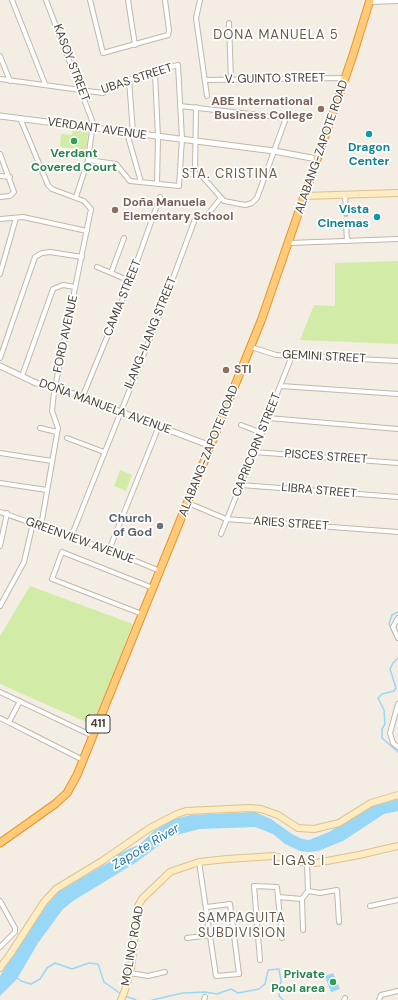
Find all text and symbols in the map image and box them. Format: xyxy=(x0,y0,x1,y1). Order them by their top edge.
street label: KASOY STREET xyxy=(50,22,92,104)
district label: DONA MANUELA 5 xyxy=(213,28,339,44)
street label: UBAS STREET xyxy=(100,61,174,97)
street label: V. GUINTO STREET xyxy=(225,71,325,87)
street label: ALABANG-ZAPOTE ROAD xyxy=(292,78,352,216)
place label: ABE International Business College xyxy=(211,95,313,123)
marker: ABE International Business College xyxy=(316,104,326,114)
street label: VERDANT AVENUE xyxy=(46,115,148,143)
marker: Dragon Center xyxy=(364,129,374,139)
marker: Verdant Covered Court xyxy=(69,136,79,146)
place label: Dragon Center xyxy=(348,141,390,169)
place label: Verdant Covered Court xyxy=(31,147,117,175)
district label: STA. CRISTINA xyxy=(182,167,278,183)
place label: Doña Manuela Elementary School xyxy=(123,196,233,224)
place label: Vista Cinemas xyxy=(318,203,369,231)
marker: Doña Manuela Elementary School xyxy=(110,205,120,215)
marker: Vista Cinemas xyxy=(372,212,382,222)
street label: CAMIA STREET xyxy=(101,258,145,338)
street label: ILANG-ILANG STREET xyxy=(122,275,180,391)
street label: FORD AVENUE xyxy=(51,294,81,374)
street label: GEMINI STREET xyxy=(282,348,366,366)
place label: STI xyxy=(234,363,252,377)
marker: STI xyxy=(221,365,231,375)
street label: DOÑA MANUELA AVENUE xyxy=(37,376,173,438)
street label: ALABANG-ZAPOTE ROAD xyxy=(176,383,242,519)
street label: CAPRICORN STREET xyxy=(230,391,284,499)
street label: PISCES STREET xyxy=(284,447,368,467)
street label: LIBRA STREET xyxy=(281,481,357,501)
place label: Church of God xyxy=(109,512,152,540)
street label: ARIES STREET xyxy=(253,514,329,534)
street label: GREENVIEW AVENUE xyxy=(23,515,137,567)
marker: Church of God xyxy=(155,521,165,531)
road number: 411 xyxy=(86,715,110,733)
water label: Zapote River xyxy=(110,821,182,873)
district label: LIGAS I xyxy=(273,853,325,869)
street label: MOLINO ROAD xyxy=(119,905,147,987)
district label: SAMPAGUITA SUBDIVISION xyxy=(198,911,286,942)
place label: Private Pool area xyxy=(271,968,325,996)
marker: Private Pool area xyxy=(328,977,338,987)

